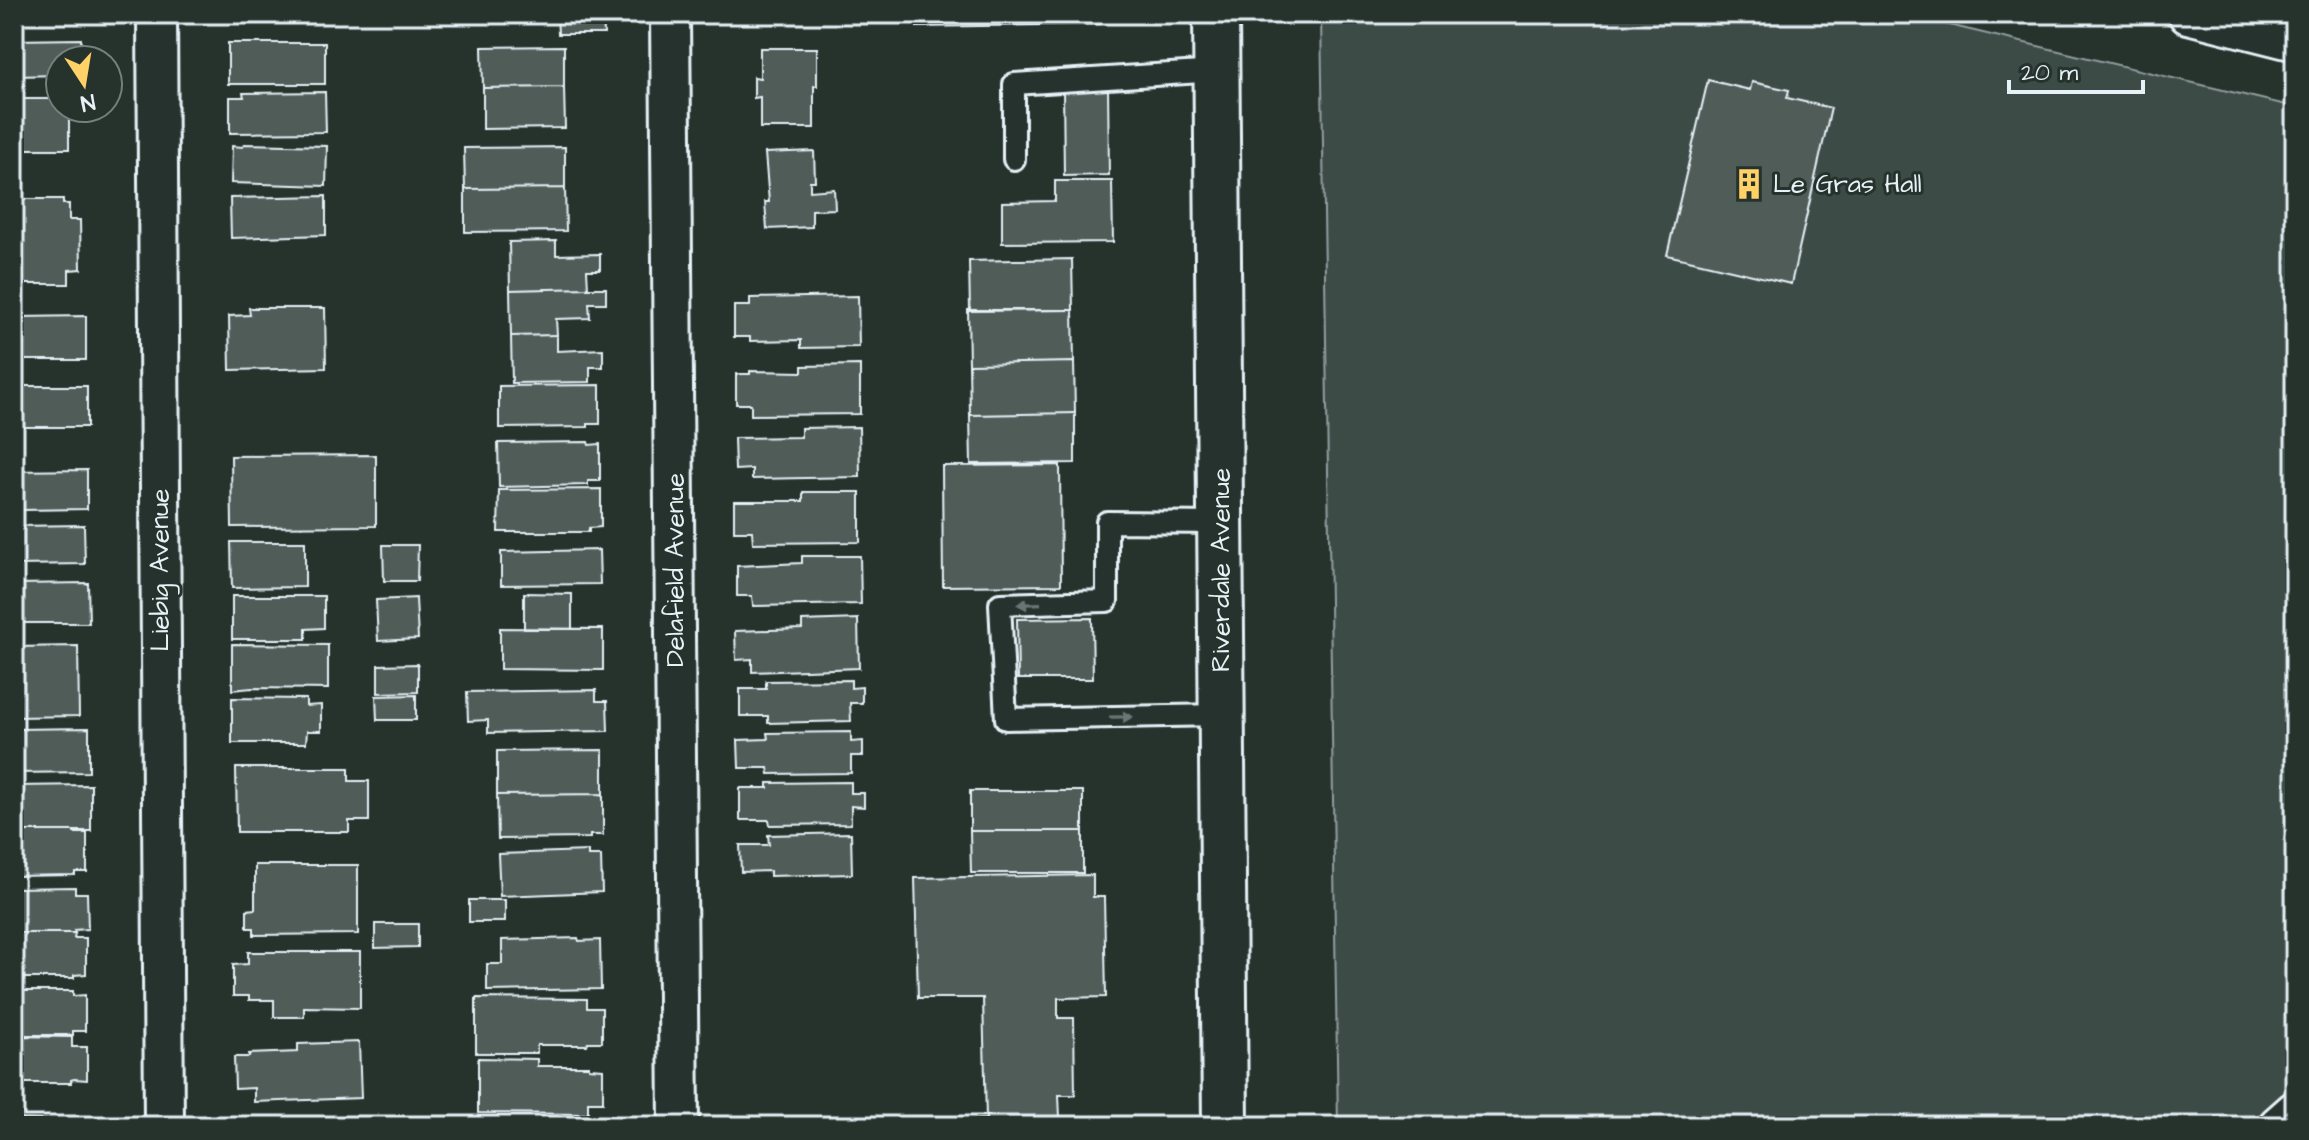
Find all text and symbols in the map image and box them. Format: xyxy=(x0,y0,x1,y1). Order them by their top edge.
north arrow xyxy=(44,44,124,124)
scale bar xyxy=(2009,44,2143,94)
text: 20 m xyxy=(2021,56,2078,90)
text: N xyxy=(78,86,98,119)
place label: Le Gras Hall xyxy=(1773,166,1922,202)
building icon: Le Gras Hall xyxy=(1732,167,1766,201)
street label: Riverdale Avenue xyxy=(1203,468,1239,672)
street label: Delafield Avenue xyxy=(657,473,693,667)
street label: Liebig Avenue xyxy=(142,489,180,651)
one-way arrow xyxy=(1016,597,1041,610)
one-way arrow xyxy=(1109,711,1134,724)

